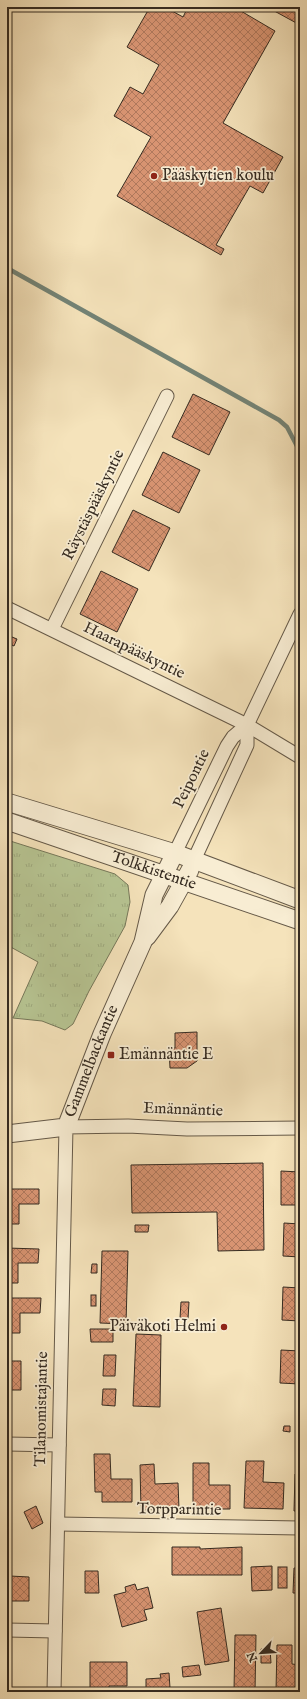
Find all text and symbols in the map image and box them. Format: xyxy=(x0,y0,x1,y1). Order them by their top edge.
place label: Pääskytien koulu xyxy=(162,166,274,186)
marker: Pääskytien koulu xyxy=(149,171,159,181)
street label: Räystäspääskyntie xyxy=(59,446,129,564)
street label: Haarapääskyntie xyxy=(80,618,188,684)
street label: Peipontie xyxy=(169,746,215,812)
street label: Tolkkistentie xyxy=(109,847,199,895)
street label: Gammelbackantie xyxy=(61,1002,124,1120)
place label: Emännäntie E xyxy=(119,1045,213,1065)
marker: Emännäntie E xyxy=(106,1050,116,1060)
street label: Emännäntie xyxy=(143,1099,223,1121)
place label: Päiväkoti Helmi xyxy=(109,1317,216,1337)
marker: Päiväkoti Helmi xyxy=(219,1322,229,1332)
street label: Tilanomistajantie xyxy=(31,1351,53,1467)
street label: Torpparintie xyxy=(137,1499,221,1521)
north arrow xyxy=(241,1633,281,1673)
text: N xyxy=(244,1649,262,1665)

